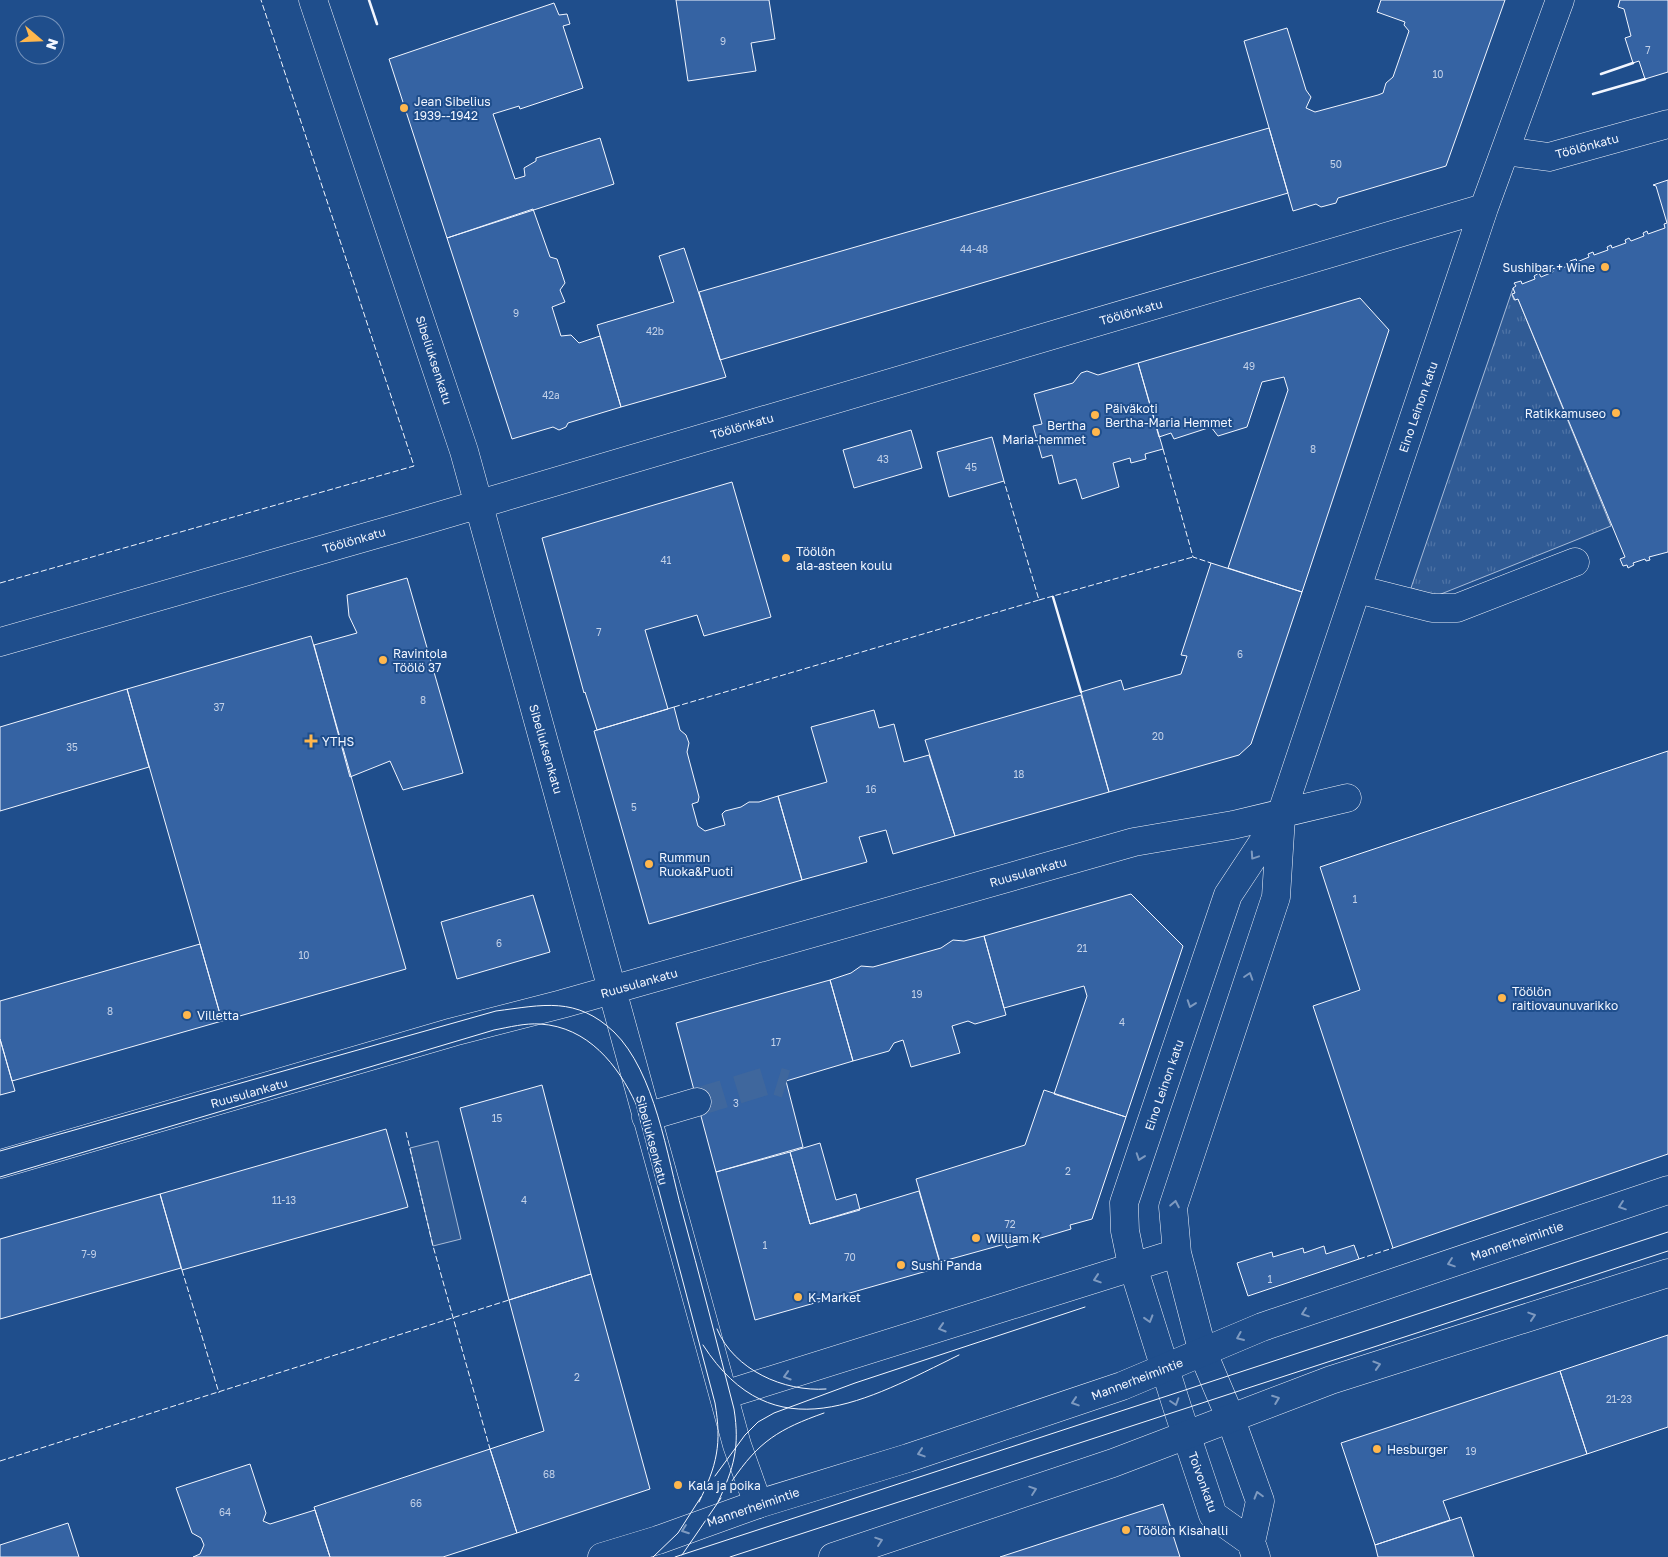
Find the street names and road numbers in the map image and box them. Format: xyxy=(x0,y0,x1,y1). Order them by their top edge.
street label: Töölönkatu xyxy=(1554,130,1620,162)
street label: Töölönkatu xyxy=(1098,296,1164,328)
street label: Sibeliuksenkatu xyxy=(413,314,455,406)
street label: Eino Leinon katu xyxy=(1395,359,1441,455)
street label: Töölönkatu xyxy=(709,410,775,442)
street label: Töölönkatu xyxy=(321,524,387,556)
street label: Sibeliuksenkatu xyxy=(526,703,566,795)
street label: Ruusulankatu xyxy=(988,854,1068,890)
street label: Ruusulankatu xyxy=(599,965,679,1001)
street label: Eino Leinon katu xyxy=(1141,1037,1187,1133)
street label: Ruusulankatu xyxy=(209,1075,289,1111)
street label: Sibeliuksenkatu xyxy=(633,1093,671,1187)
street label: Mannerheimintie xyxy=(1469,1218,1565,1264)
street label: Mannerheimintie xyxy=(1089,1355,1185,1403)
street label: Toivonkatu xyxy=(1185,1450,1221,1514)
street label: Mannerheimintie xyxy=(705,1484,801,1530)

